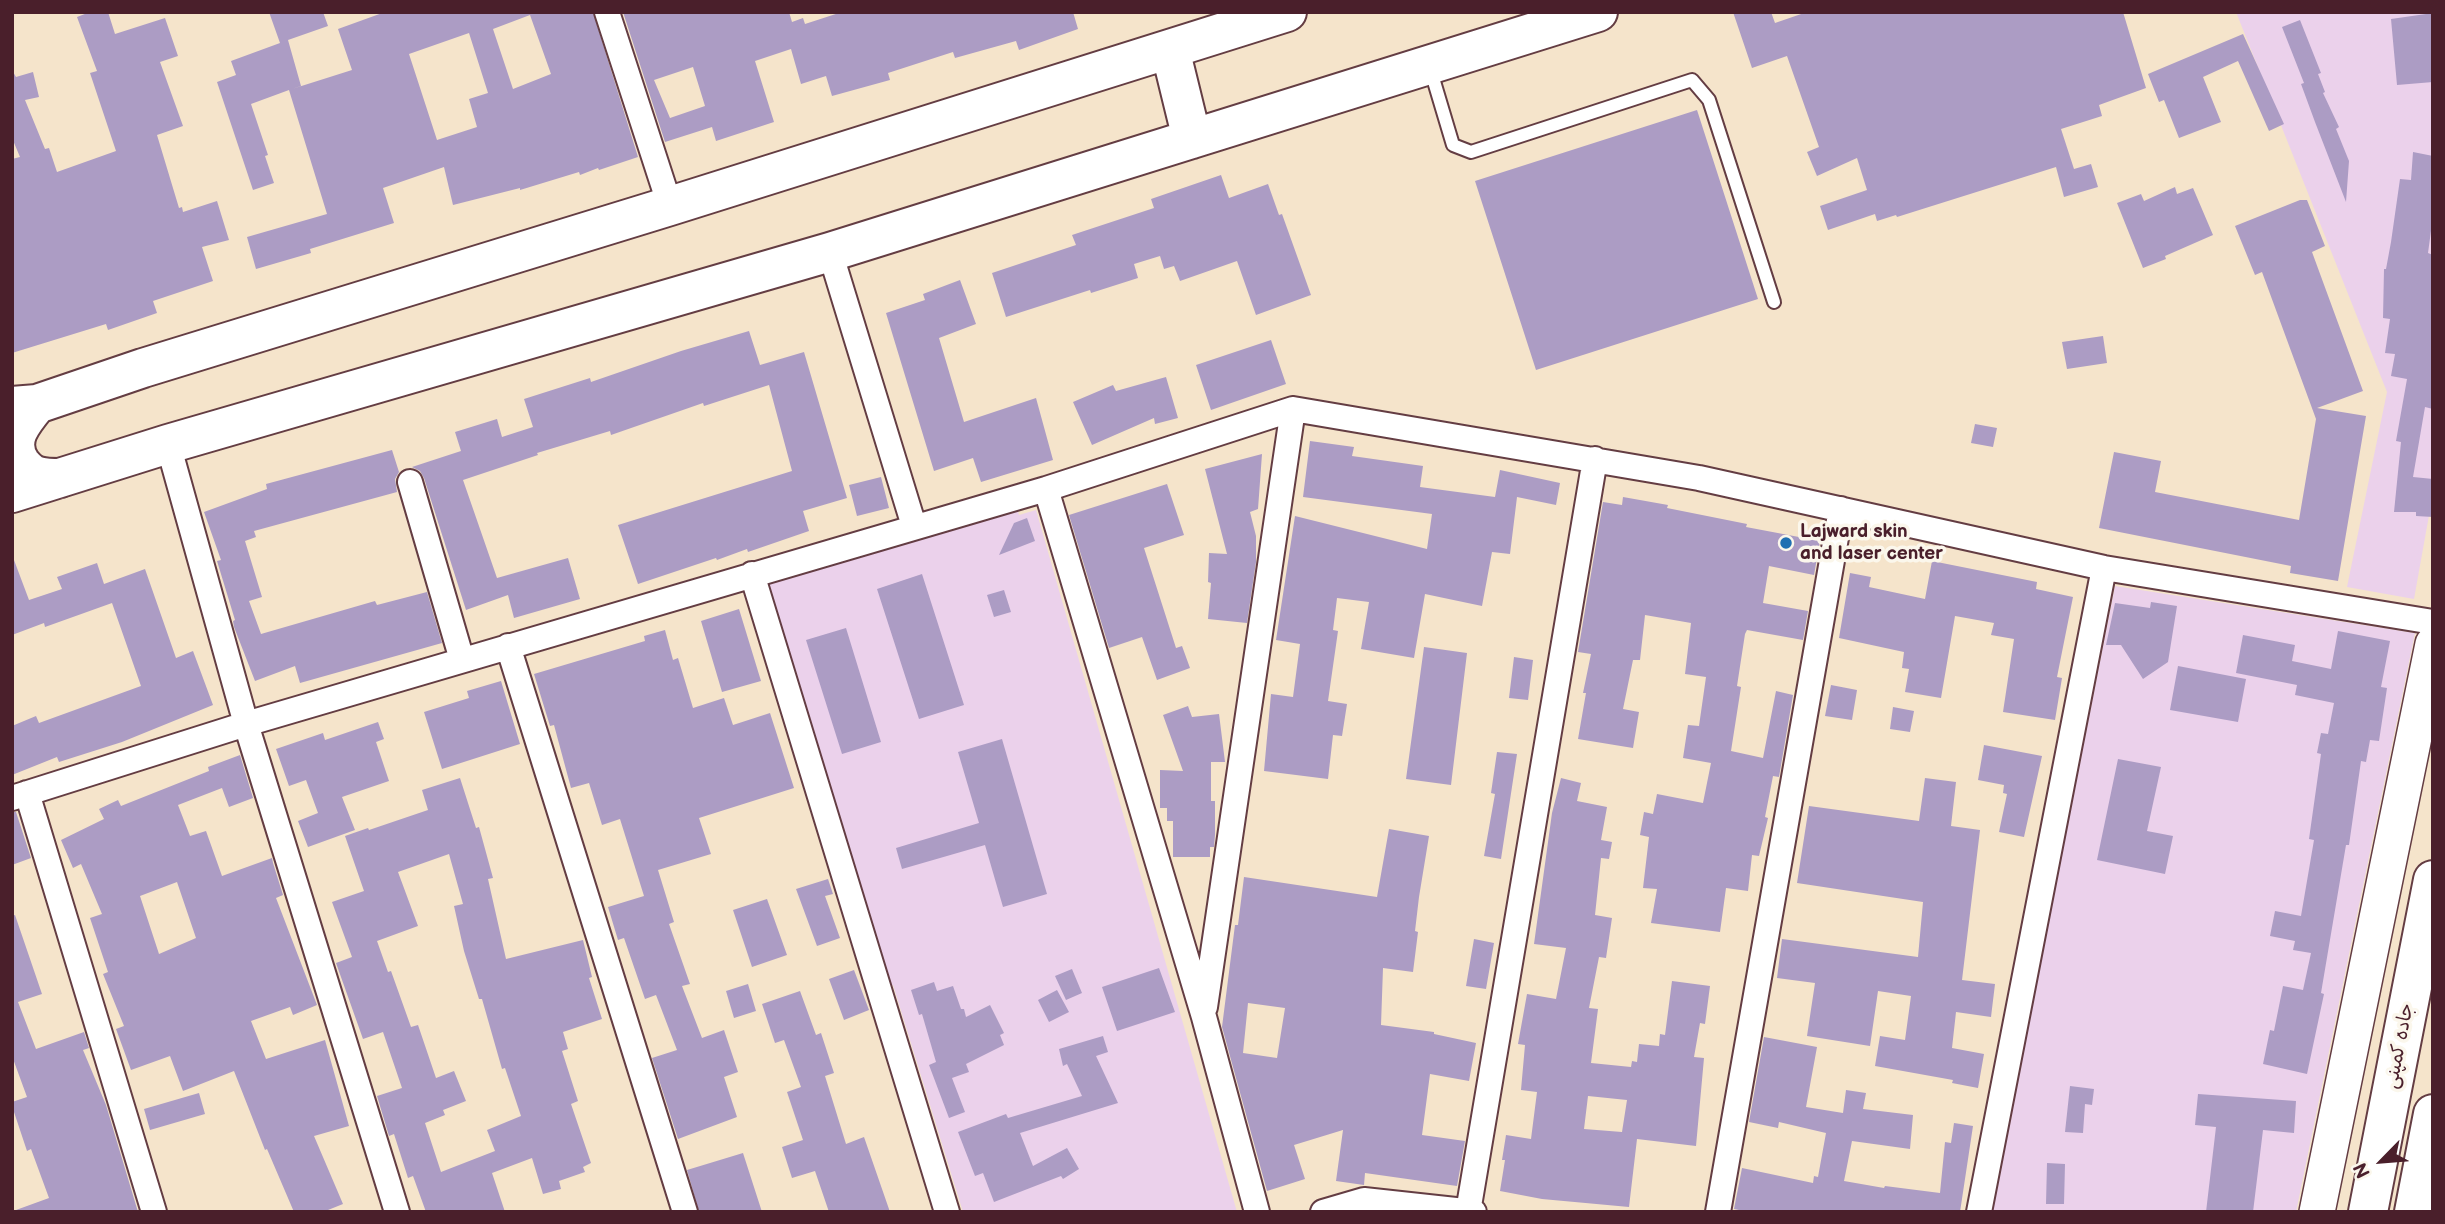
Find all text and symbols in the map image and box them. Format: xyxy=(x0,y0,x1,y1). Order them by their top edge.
place label: Lajward skin and laser center xyxy=(1800,521,1943,565)
marker: Lajward skin and laser center xyxy=(1778,535,1794,551)
street label: جاده کمپنی xyxy=(2381,1001,2419,1091)
north arrow xyxy=(2347,1126,2417,1196)
text: N xyxy=(2349,1159,2376,1181)

